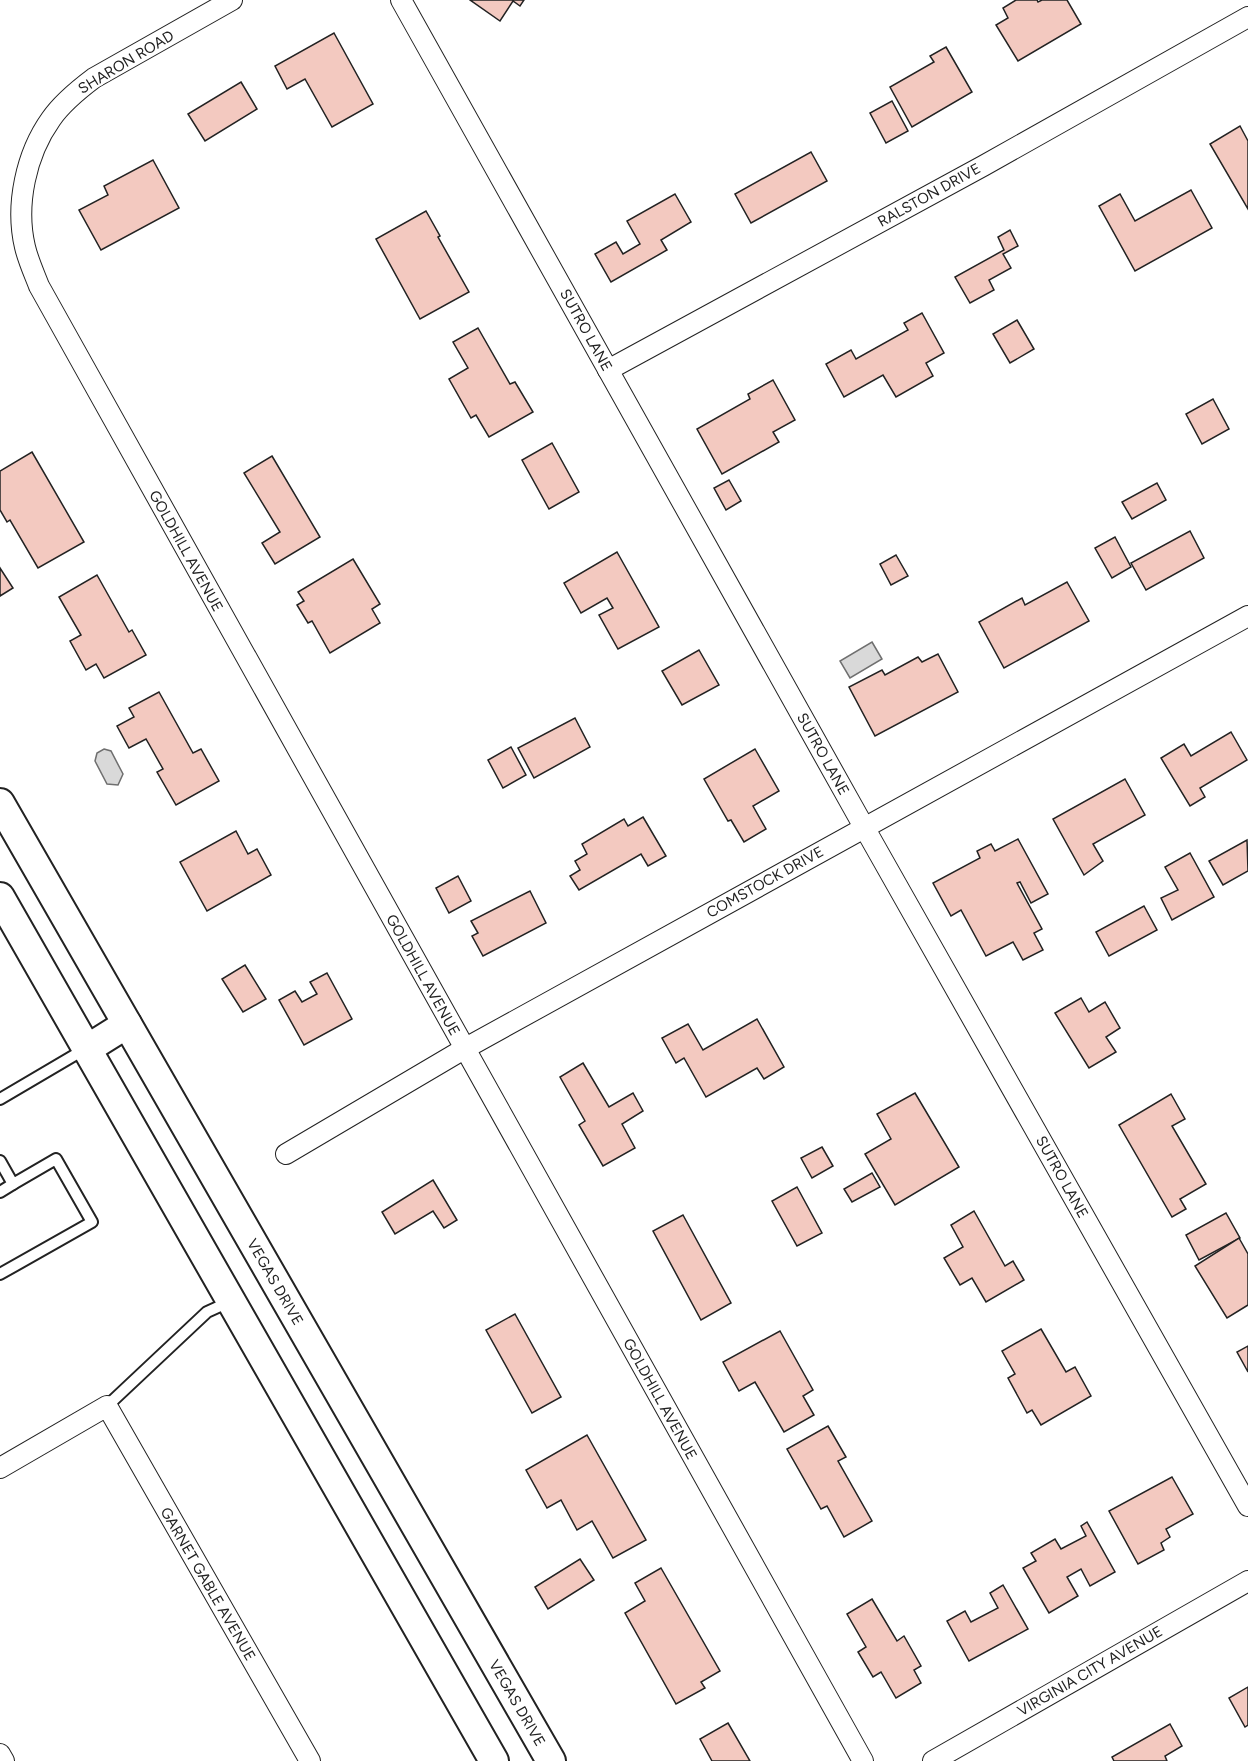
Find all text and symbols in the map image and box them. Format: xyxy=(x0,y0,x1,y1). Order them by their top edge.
street label: SHARON ROAD xyxy=(75,26,177,98)
street label: RALSTON DRIVE xyxy=(874,159,984,231)
street label: SUTRO LANE xyxy=(556,286,616,374)
street label: GOLDHILL AVENUE xyxy=(145,487,227,615)
street label: SUTRO LANE xyxy=(793,710,853,798)
street label: COMSTOCK DRIVE xyxy=(703,842,827,922)
street label: GOLDHILL AVENUE xyxy=(382,911,464,1039)
street label: SUTRO LANE xyxy=(1032,1133,1092,1221)
street label: VEGAS DRIVE xyxy=(243,1236,307,1328)
street label: GOLDHILL AVENUE xyxy=(619,1335,701,1463)
street label: GARNET GABLE AVENUE xyxy=(157,1504,259,1664)
street label: VIRGINIA CITY AVENUE xyxy=(1014,1622,1166,1720)
street label: VEGAS DRIVE xyxy=(485,1657,549,1749)

